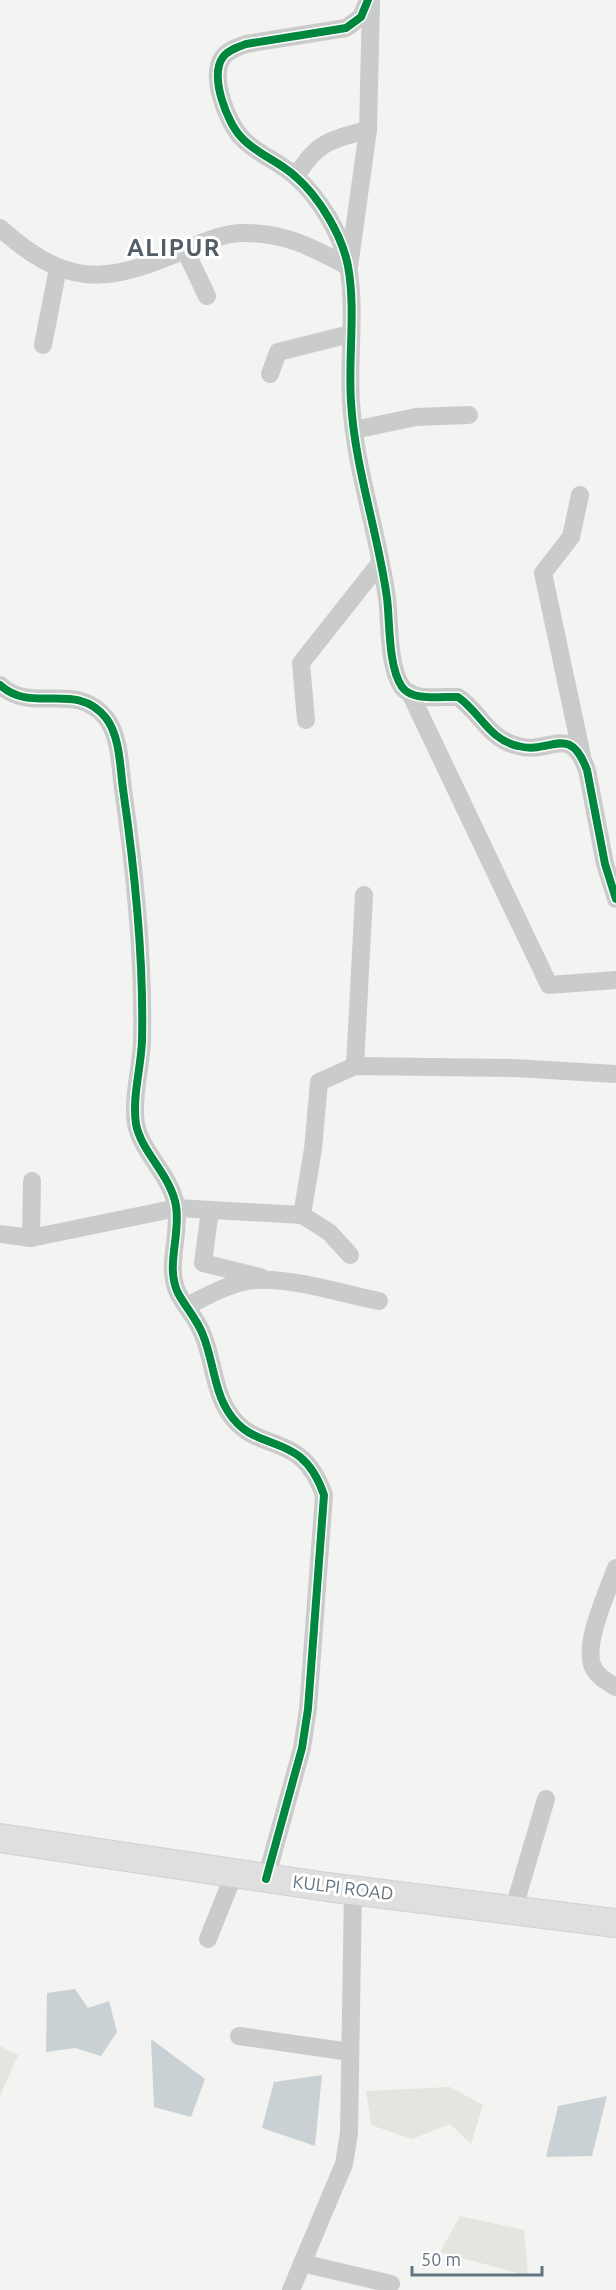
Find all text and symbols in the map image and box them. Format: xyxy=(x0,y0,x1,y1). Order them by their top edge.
district label: ALIPUR xyxy=(127,234,221,261)
street label: KULPI ROAD xyxy=(292,1871,395,1903)
scale bar xyxy=(412,2239,542,2277)
text: 50 m xyxy=(421,2249,461,2269)

